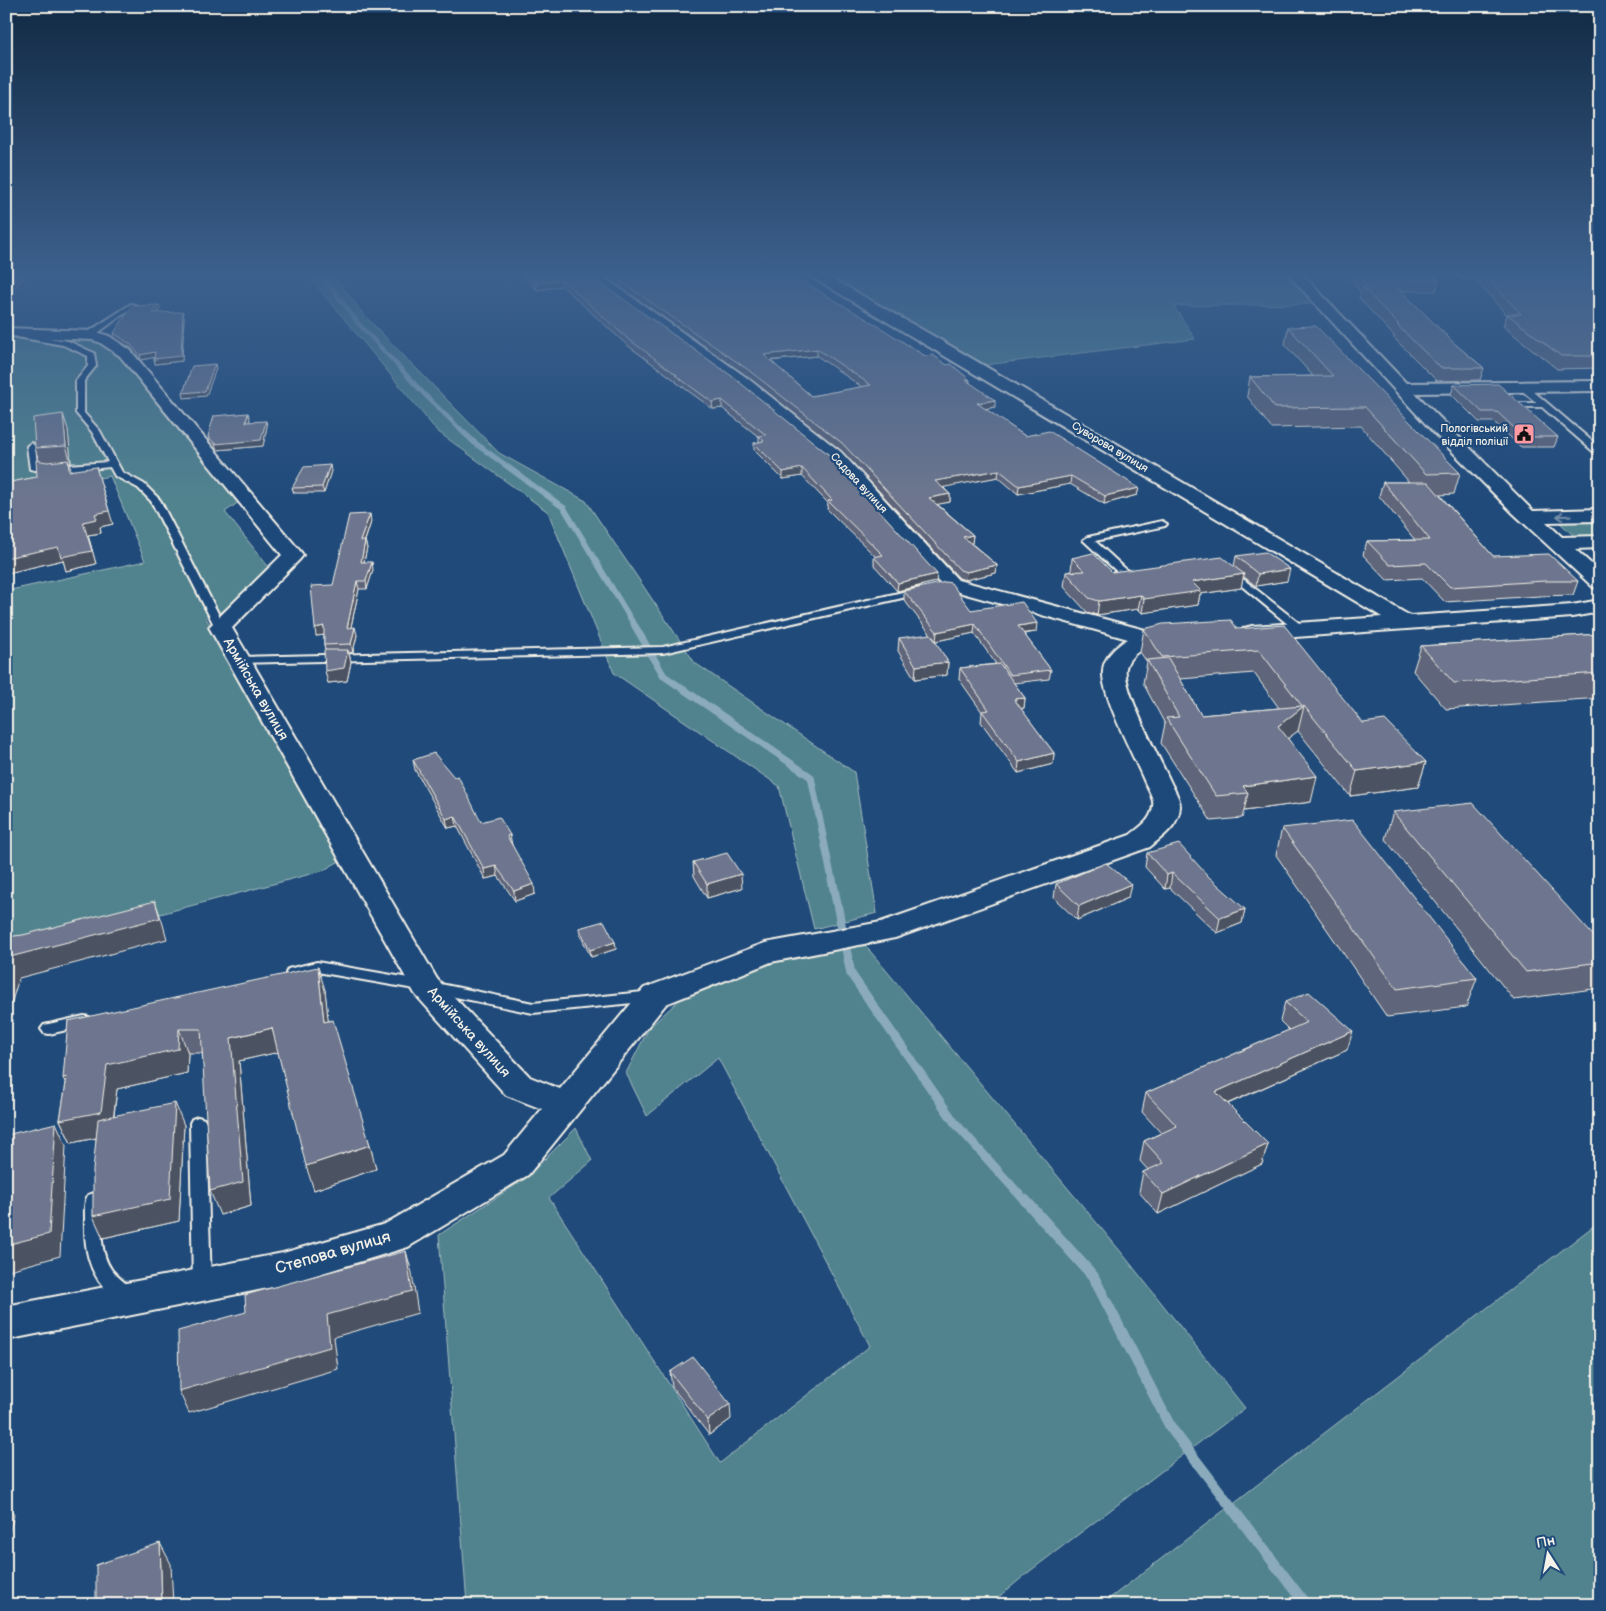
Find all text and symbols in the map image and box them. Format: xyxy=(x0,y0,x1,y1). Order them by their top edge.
street label: Суворова вулиця xyxy=(1069,419,1151,475)
place label: Пологівський відділ поліції xyxy=(1440,422,1508,448)
public building icon: Пологівський відділ поліції xyxy=(1512,422,1536,446)
street label: Садова вулиця xyxy=(828,450,890,516)
one-way arrow xyxy=(1556,512,1572,521)
street label: Армійська вулиця xyxy=(219,634,292,744)
street label: Армійська вулиця xyxy=(423,983,514,1081)
street label: Степова вулиця xyxy=(273,1227,393,1279)
north arrow xyxy=(1524,1528,1574,1578)
text: Пн xyxy=(1535,1532,1556,1552)

